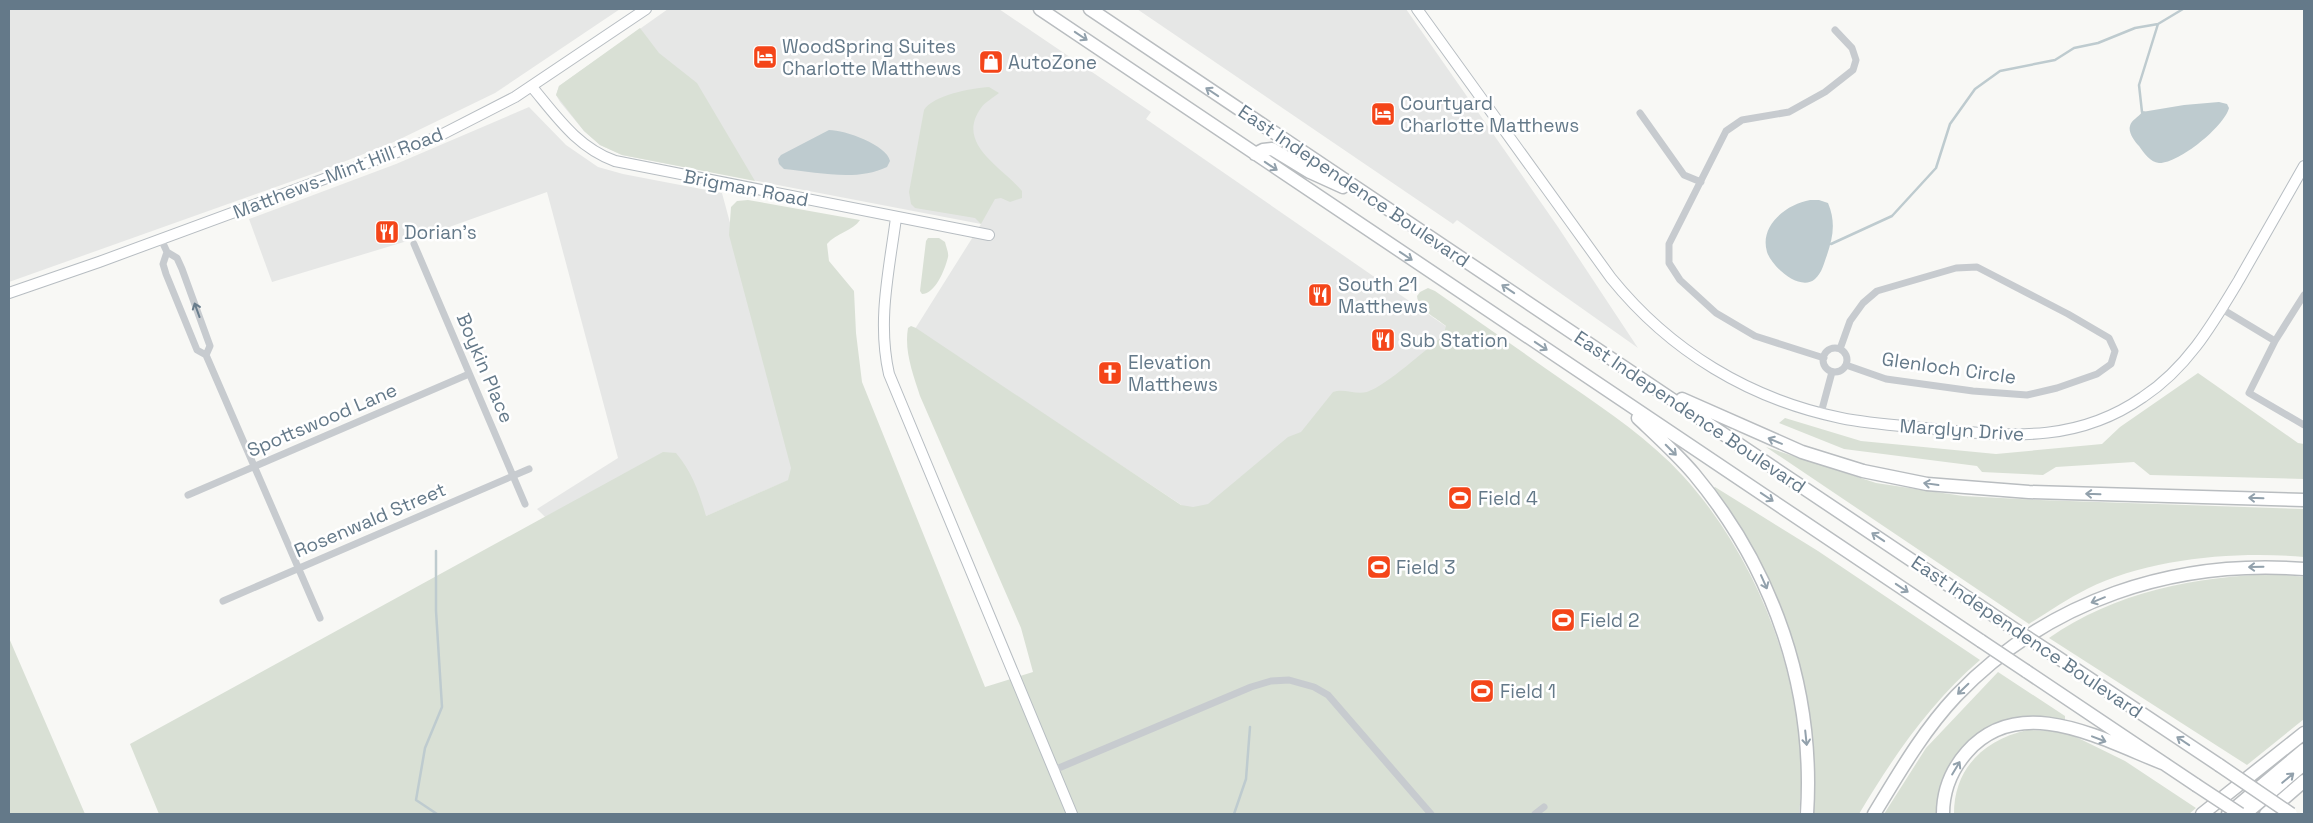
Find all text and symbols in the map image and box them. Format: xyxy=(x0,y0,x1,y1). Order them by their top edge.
one-way arrow xyxy=(1074,31,1088,41)
place label: WoodSpring Suites Charlotte Matthews xyxy=(782,34,961,81)
hotel icon: WoodSpring Suites Charlotte Matthews xyxy=(752,44,778,70)
shop icon: AutoZone xyxy=(978,49,1004,75)
place label: AutoZone xyxy=(1008,50,1097,75)
one-way arrow xyxy=(1206,86,1220,96)
place label: Courtyard Charlotte Matthews xyxy=(1400,91,1579,138)
street label: East Independence Boulevard xyxy=(1233,99,1475,273)
hotel icon: Courtyard Charlotte Matthews xyxy=(1370,101,1396,127)
street label: Matthews-Mint Hill Road xyxy=(230,121,446,225)
one-way arrow xyxy=(1264,161,1278,171)
street label: Brigman Road xyxy=(681,164,811,212)
restaurant icon: Dorian's xyxy=(374,219,400,245)
place label: Dorian's xyxy=(404,220,477,245)
one-way arrow xyxy=(1399,251,1413,261)
place label: South 21 Matthews xyxy=(1338,272,1428,319)
restaurant icon: South 21 Matthews xyxy=(1307,282,1333,308)
one-way arrow xyxy=(1501,284,1515,294)
one-way arrow xyxy=(192,302,201,318)
street label: Boykin Place xyxy=(451,309,519,427)
street label: East Independence Boulevard xyxy=(1569,325,1811,499)
restaurant icon: Sub Station xyxy=(1370,327,1396,353)
place label: Sub Station xyxy=(1400,328,1508,353)
one-way arrow xyxy=(1534,342,1548,352)
street label: Glenloch Circle xyxy=(1880,346,2018,390)
place label: Elevation Matthews xyxy=(1128,350,1218,397)
church icon: Elevation Matthews xyxy=(1097,360,1123,386)
street label: Spottswood Lane xyxy=(243,377,401,463)
street label: Marglyn Drive xyxy=(1899,413,2025,447)
one-way arrow xyxy=(1768,436,1783,445)
one-way arrow xyxy=(1665,444,1677,456)
street label: Rosenwald Street xyxy=(290,477,450,563)
one-way arrow xyxy=(1923,479,1939,489)
sports icon: Field 4 xyxy=(1447,485,1473,511)
place label: Field 4 xyxy=(1478,486,1538,511)
one-way arrow xyxy=(2085,489,2102,499)
one-way arrow xyxy=(1760,492,1774,503)
one-way arrow xyxy=(2248,494,2264,503)
one-way arrow xyxy=(1871,532,1885,542)
street label: East Independence Boulevard xyxy=(1906,550,2148,724)
sports icon: Field 3 xyxy=(1366,554,1392,580)
place label: Field 3 xyxy=(1396,555,1455,580)
one-way arrow xyxy=(2248,562,2264,572)
one-way arrow xyxy=(1759,574,1769,589)
one-way arrow xyxy=(1895,583,1909,593)
one-way arrow xyxy=(2090,596,2105,605)
sports icon: Field 2 xyxy=(1550,607,1576,633)
place label: Field 2 xyxy=(1580,608,1639,633)
sports icon: Field 1 xyxy=(1469,678,1495,704)
place label: Field 1 xyxy=(1500,679,1556,704)
one-way arrow xyxy=(1957,683,1970,695)
one-way arrow xyxy=(1802,730,1811,746)
one-way arrow xyxy=(2091,734,2106,744)
one-way arrow xyxy=(2176,736,2190,746)
one-way arrow xyxy=(1951,761,1961,776)
one-way arrow xyxy=(2281,772,2294,783)

